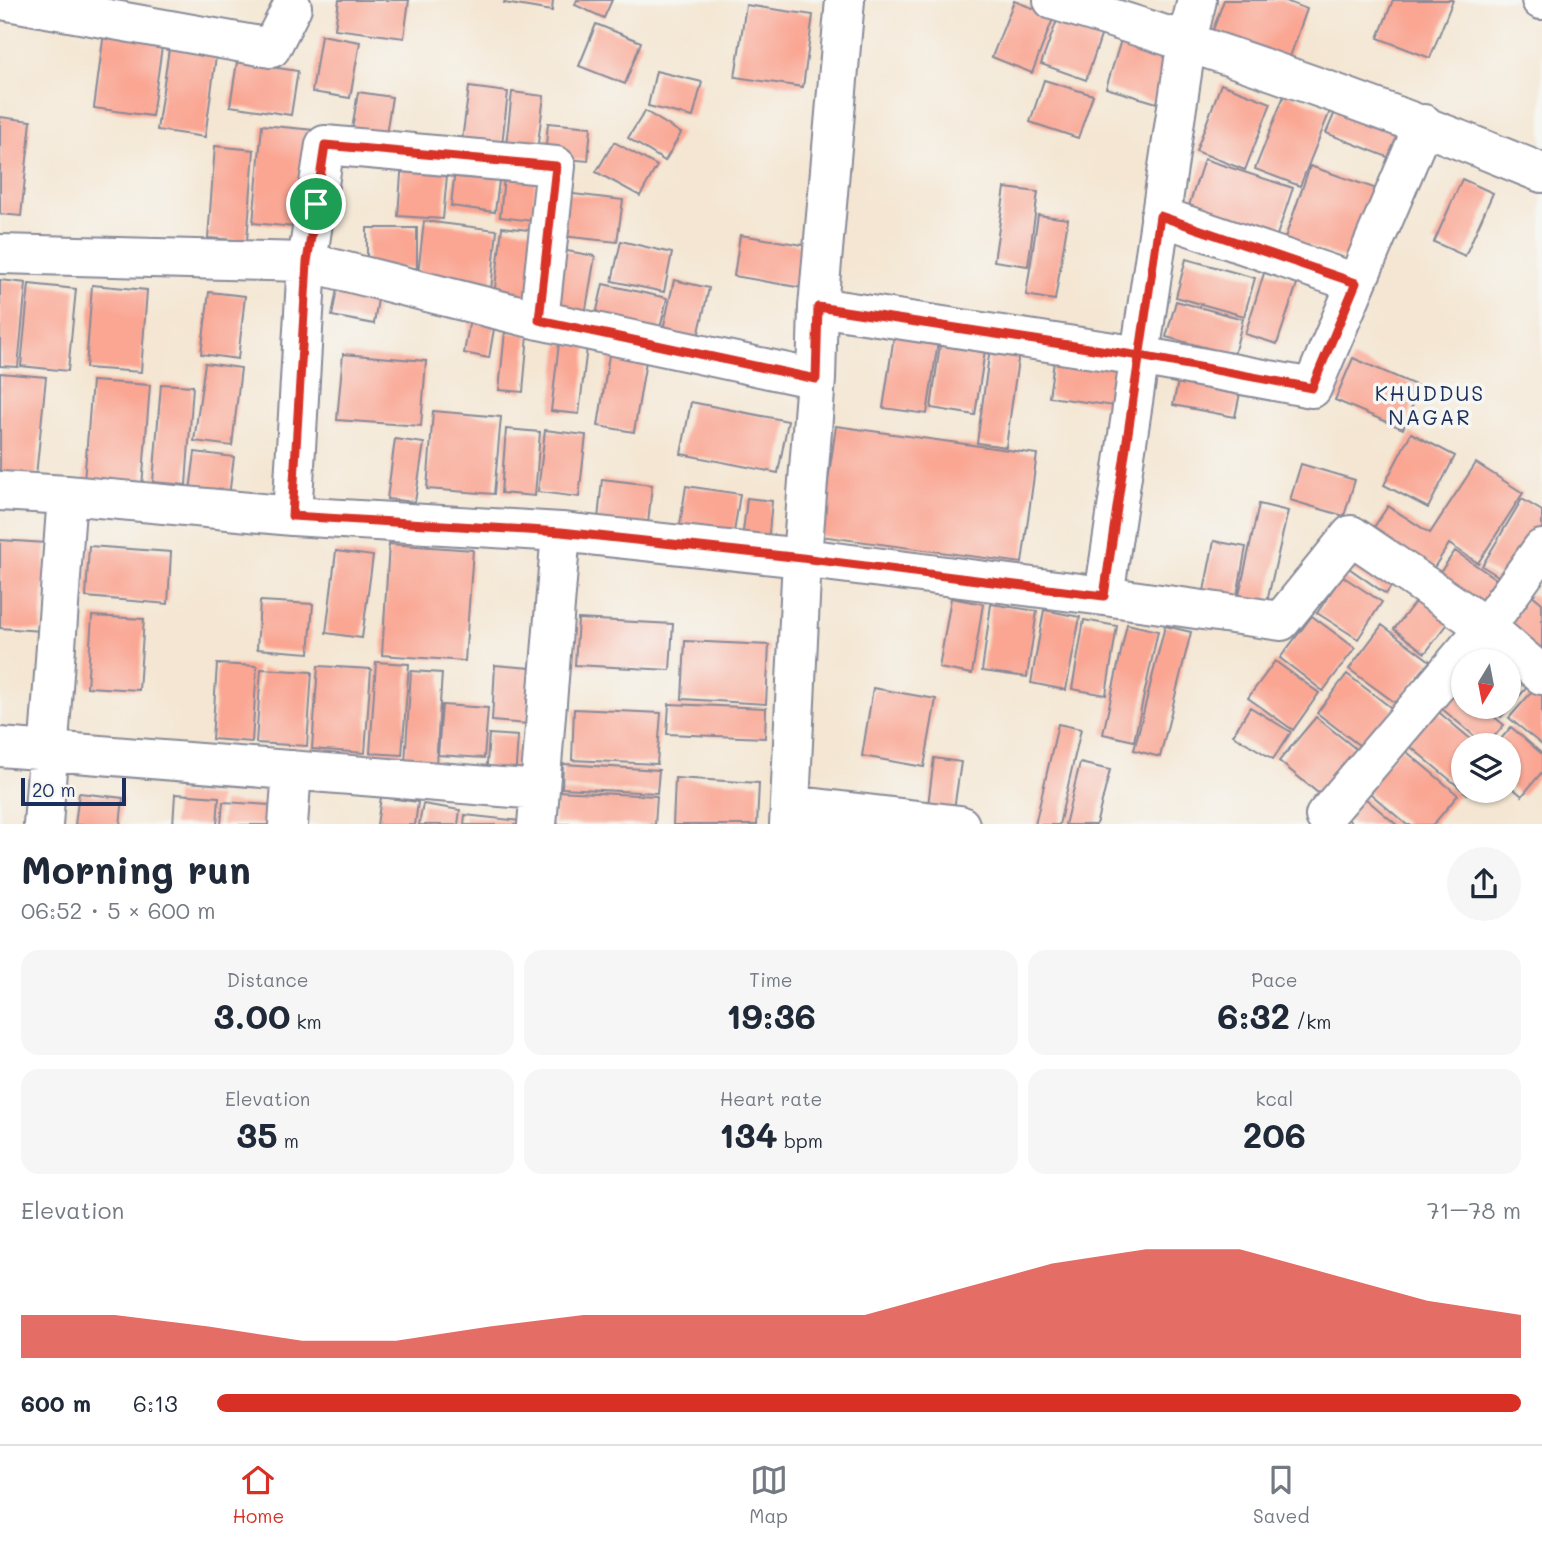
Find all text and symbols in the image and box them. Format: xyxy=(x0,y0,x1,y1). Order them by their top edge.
pin xyxy=(286,174,346,234)
icon: arrive xyxy=(297,185,335,223)
district label: KHUDDUS NAGAR xyxy=(1375,379,1485,430)
north arrow xyxy=(1451,649,1521,719)
map controls xyxy=(1451,649,1521,803)
button: layers xyxy=(1451,733,1521,803)
scale bar xyxy=(21,776,126,807)
text: 20 m xyxy=(32,777,76,802)
text: Morning run xyxy=(21,844,251,894)
button: share xyxy=(1447,847,1521,921)
text: 06:52 · 5 × 600 m xyxy=(21,895,216,925)
text: Distance xyxy=(227,967,309,992)
text: Time xyxy=(749,967,793,992)
text: Pace xyxy=(1251,967,1298,992)
text: 3.00 xyxy=(214,992,290,1038)
text: 19:36 xyxy=(726,992,816,1038)
text: 6:32 xyxy=(1217,992,1290,1038)
text: km xyxy=(290,1009,322,1034)
text: /km xyxy=(1290,1009,1331,1034)
text: Elevation xyxy=(225,1086,310,1111)
text: Heart rate xyxy=(720,1086,822,1111)
text: kcal xyxy=(1255,1086,1293,1111)
text: 35 xyxy=(236,1111,278,1157)
text: 134 xyxy=(719,1111,778,1157)
text: 206 xyxy=(1243,1111,1306,1157)
text: m xyxy=(278,1128,299,1153)
text: bpm xyxy=(778,1128,823,1153)
text: Elevation xyxy=(21,1195,124,1225)
text: 71–78 m xyxy=(1427,1195,1521,1225)
text: 600 m xyxy=(21,1388,91,1418)
text: 6:13 xyxy=(133,1388,178,1418)
tab: Home xyxy=(233,1461,284,1528)
tab: Map xyxy=(749,1461,788,1528)
tab: Saved xyxy=(1253,1461,1309,1528)

